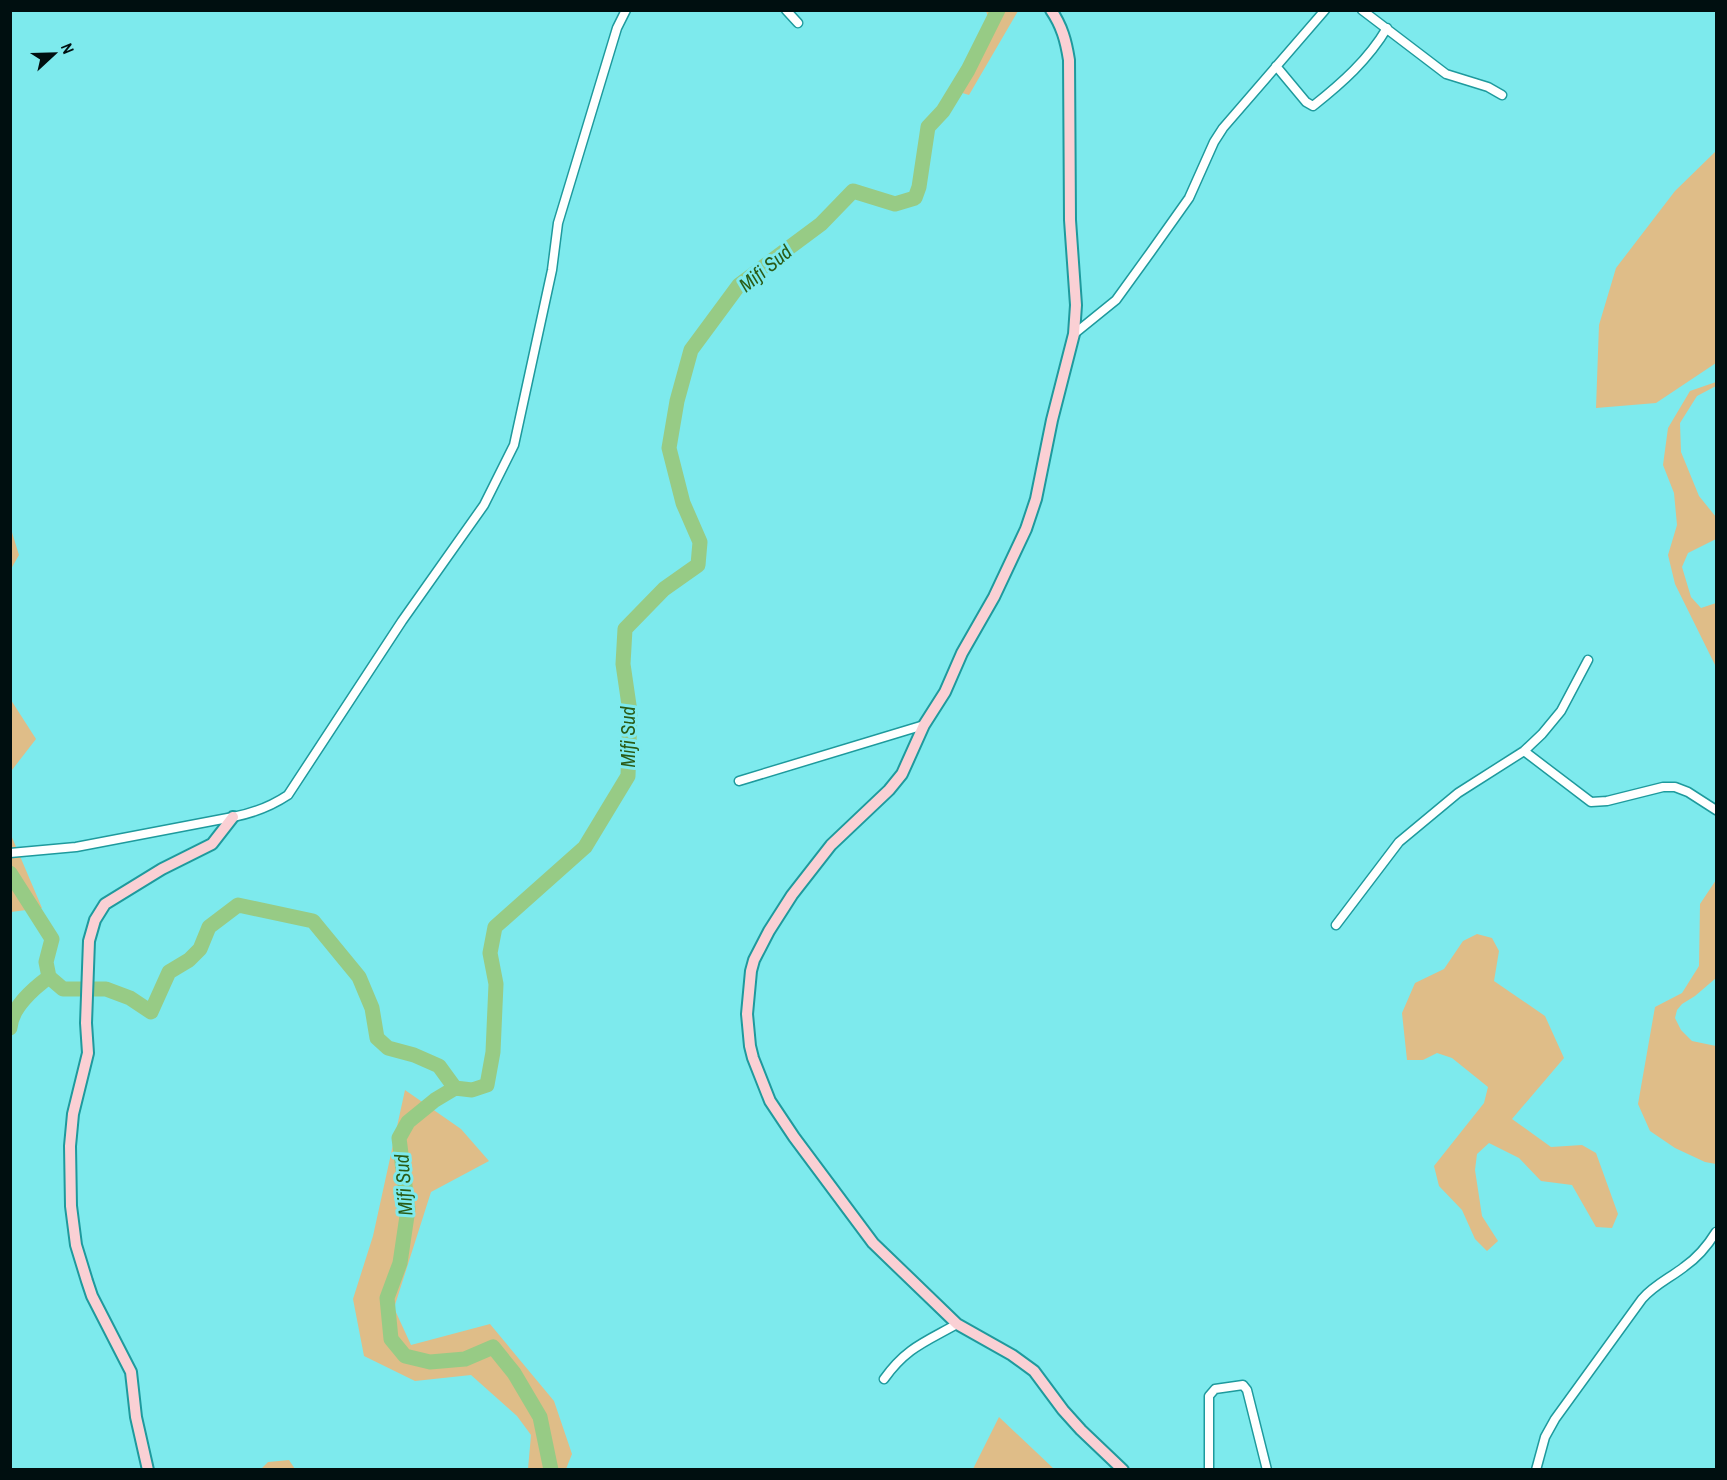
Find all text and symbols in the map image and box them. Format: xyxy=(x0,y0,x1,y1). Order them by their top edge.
north arrow xyxy=(24,24,84,84)
text: N xyxy=(56,40,80,57)
water label: Mifi Sud xyxy=(733,238,798,298)
water label: Mifi Sud xyxy=(614,706,641,768)
water label: Mifi Sud xyxy=(387,1153,419,1216)

